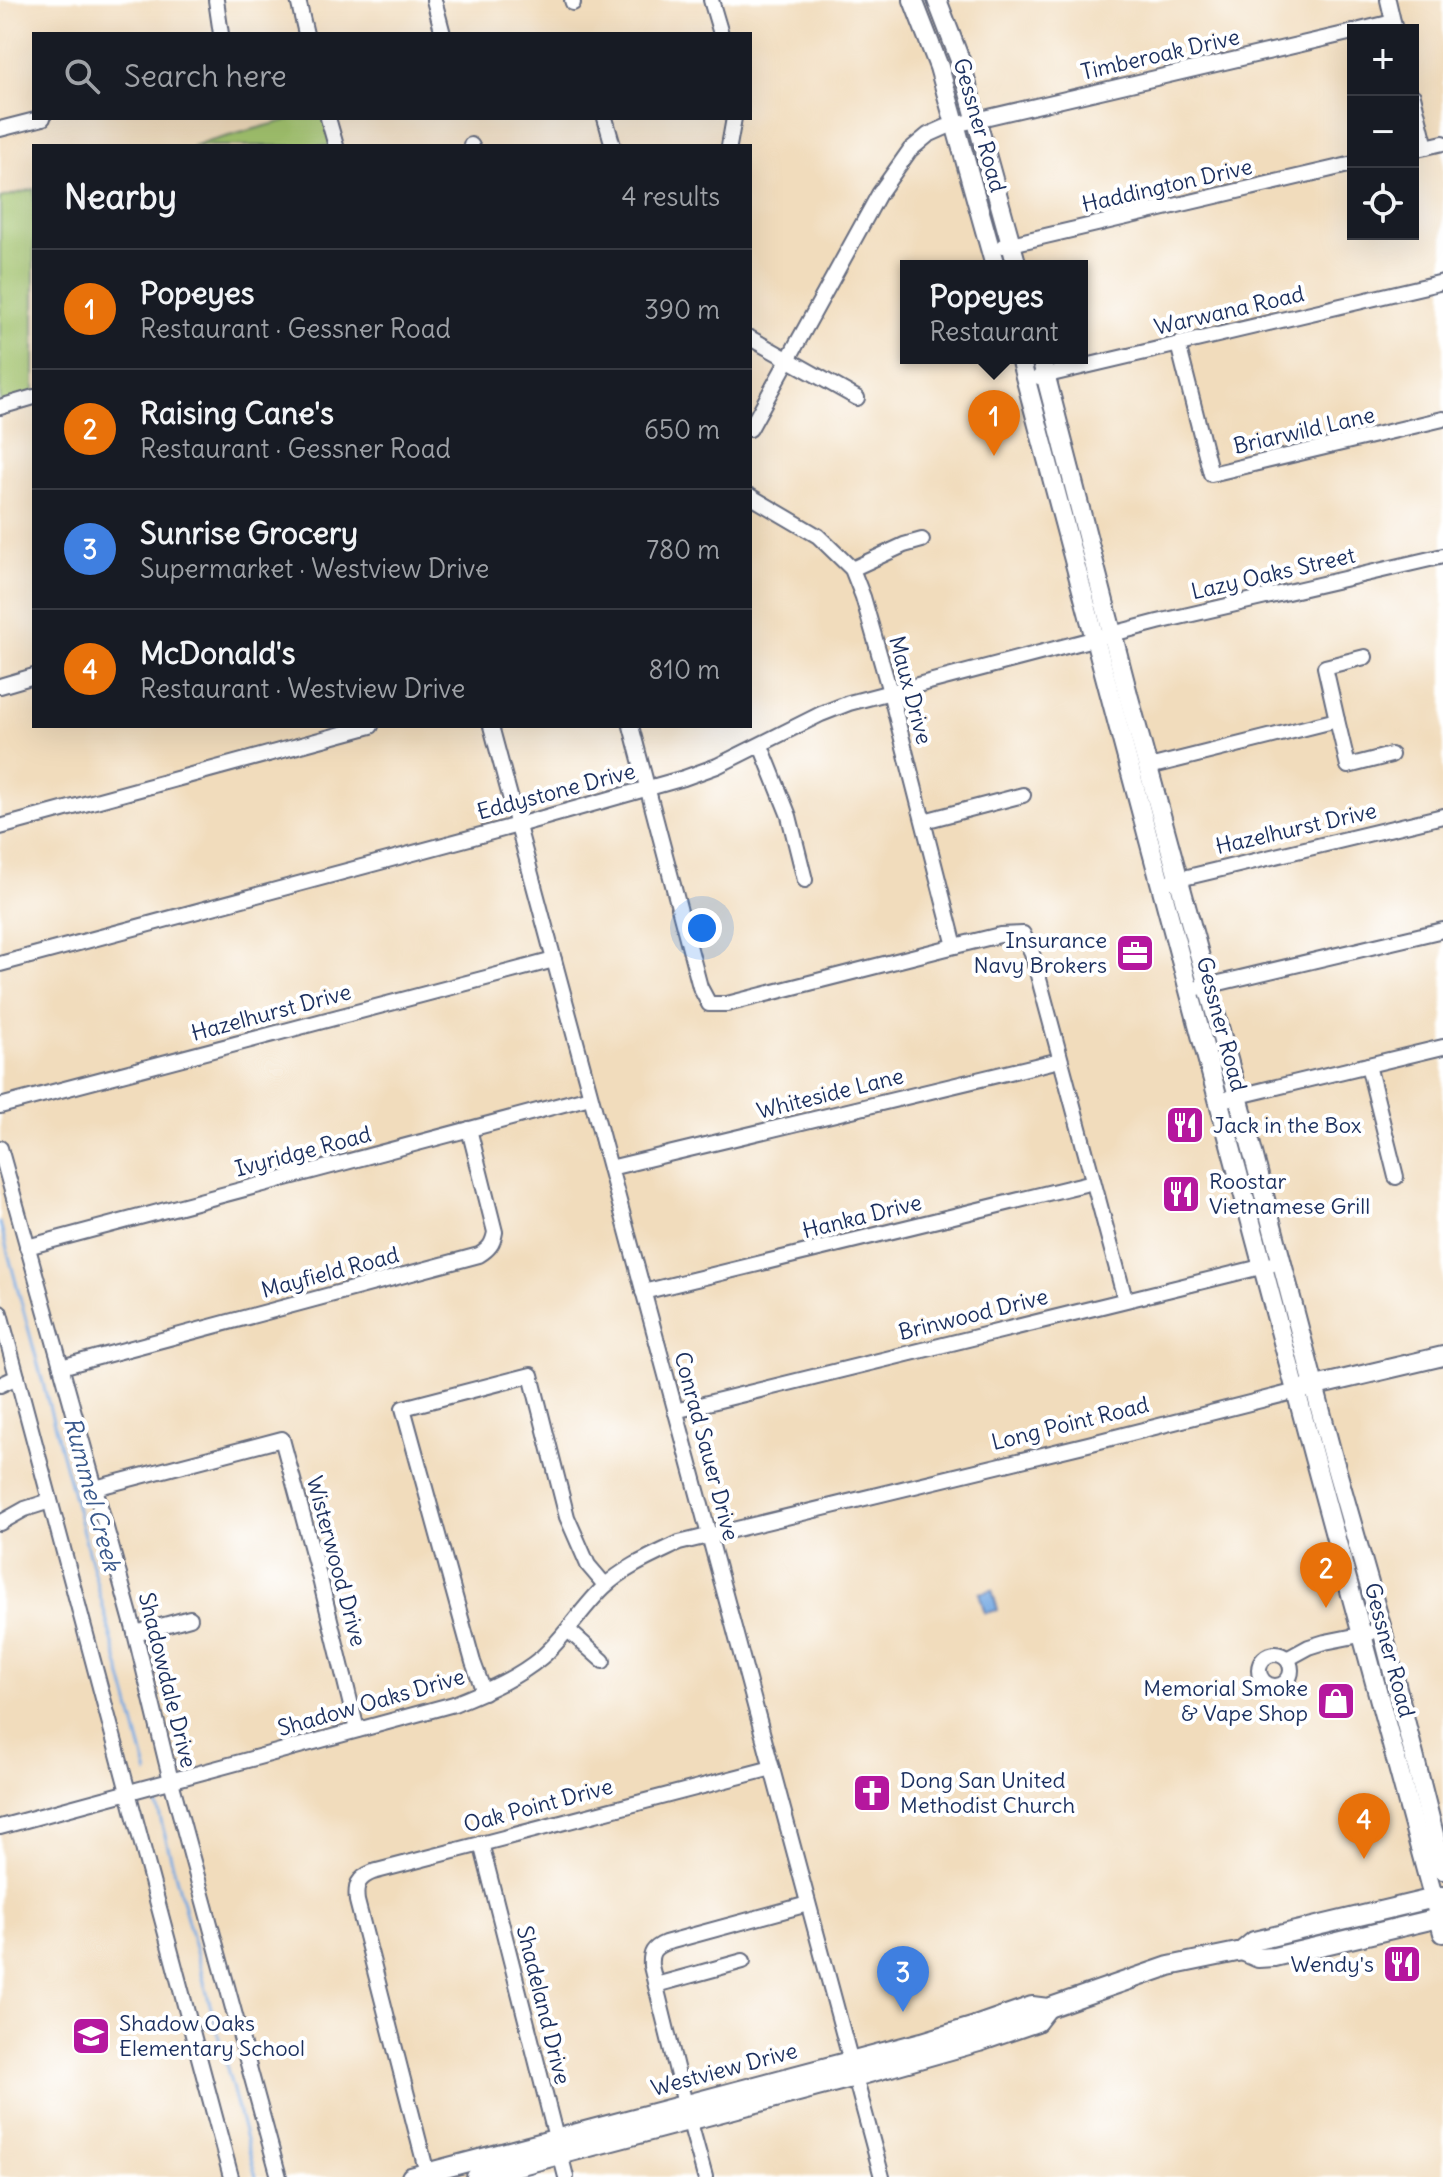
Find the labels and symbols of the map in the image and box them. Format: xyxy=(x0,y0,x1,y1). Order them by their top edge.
street label: Timberoak Drive xyxy=(1078,22,1242,86)
street label: Gessner Road xyxy=(947,55,1013,195)
street label: Haddington Drive xyxy=(1079,152,1255,218)
street label: Warwana Road xyxy=(1151,279,1307,341)
pin: 1 xyxy=(968,390,1020,456)
street label: Briarwild Lane xyxy=(1231,400,1377,460)
street label: Lazy Oaks Street xyxy=(1188,541,1358,605)
street label: Maux Drive xyxy=(883,633,939,747)
street label: Eddystone Drive xyxy=(474,756,638,826)
street label: Hazelhurst Drive xyxy=(1213,796,1379,860)
your location xyxy=(682,908,722,948)
place label: Insurance Navy Brokers xyxy=(974,926,1107,979)
office icon: Insurance Navy Brokers xyxy=(1114,932,1156,974)
street label: Gessner Road xyxy=(1191,954,1253,1094)
street label: Hazelhurst Drive xyxy=(188,977,354,1047)
street label: Whiteside Lane xyxy=(754,1061,906,1125)
restaurant icon: Jack in the Box xyxy=(1164,1104,1206,1146)
place label: Jack in the Box xyxy=(1213,1111,1362,1139)
street label: Ivyridge Road xyxy=(232,1119,374,1183)
place label: Roostar Vietnamese Grill xyxy=(1209,1167,1370,1220)
restaurant icon: Roostar Vietnamese Grill xyxy=(1160,1173,1202,1215)
street label: Hanka Drive xyxy=(799,1188,925,1244)
street label: Mayfield Road xyxy=(258,1240,402,1304)
street label: Brinwood Drive xyxy=(895,1282,1051,1346)
street label: Conrad Sauer Drive xyxy=(668,1349,746,1543)
street label: Long Point Road xyxy=(988,1390,1152,1456)
water label: Rummel Creek xyxy=(58,1414,128,1576)
street label: Wisterwood Drive xyxy=(301,1473,373,1649)
pin: 2 xyxy=(1300,1542,1352,1608)
street label: Gessner Road xyxy=(1359,1580,1421,1720)
street label: Shadowdale Drive xyxy=(133,1590,203,1770)
street label: Shadow Oaks Drive xyxy=(274,1662,468,1742)
place label: Memorial Smoke & Vape Shop xyxy=(1143,1674,1308,1727)
shop icon: Memorial Smoke & Vape Shop xyxy=(1315,1680,1357,1722)
place label: Dong San United Methodist Church xyxy=(900,1766,1075,1819)
street label: Oak Point Drive xyxy=(460,1772,616,1838)
church icon: Dong San United Methodist Church xyxy=(851,1772,893,1814)
pin: 4 xyxy=(1338,1793,1390,1859)
street label: Shadeland Drive xyxy=(511,1923,577,2087)
restaurant icon: Wendy's xyxy=(1381,1943,1423,1985)
pin: 3 xyxy=(877,1946,929,2012)
place label: Wendy's xyxy=(1291,1950,1374,1978)
place label: Shadow Oaks Elementary School xyxy=(119,2009,305,2062)
school or university icon: Shadow Oaks Elementary School xyxy=(70,2015,112,2057)
street label: Westview Drive xyxy=(648,2036,800,2102)

